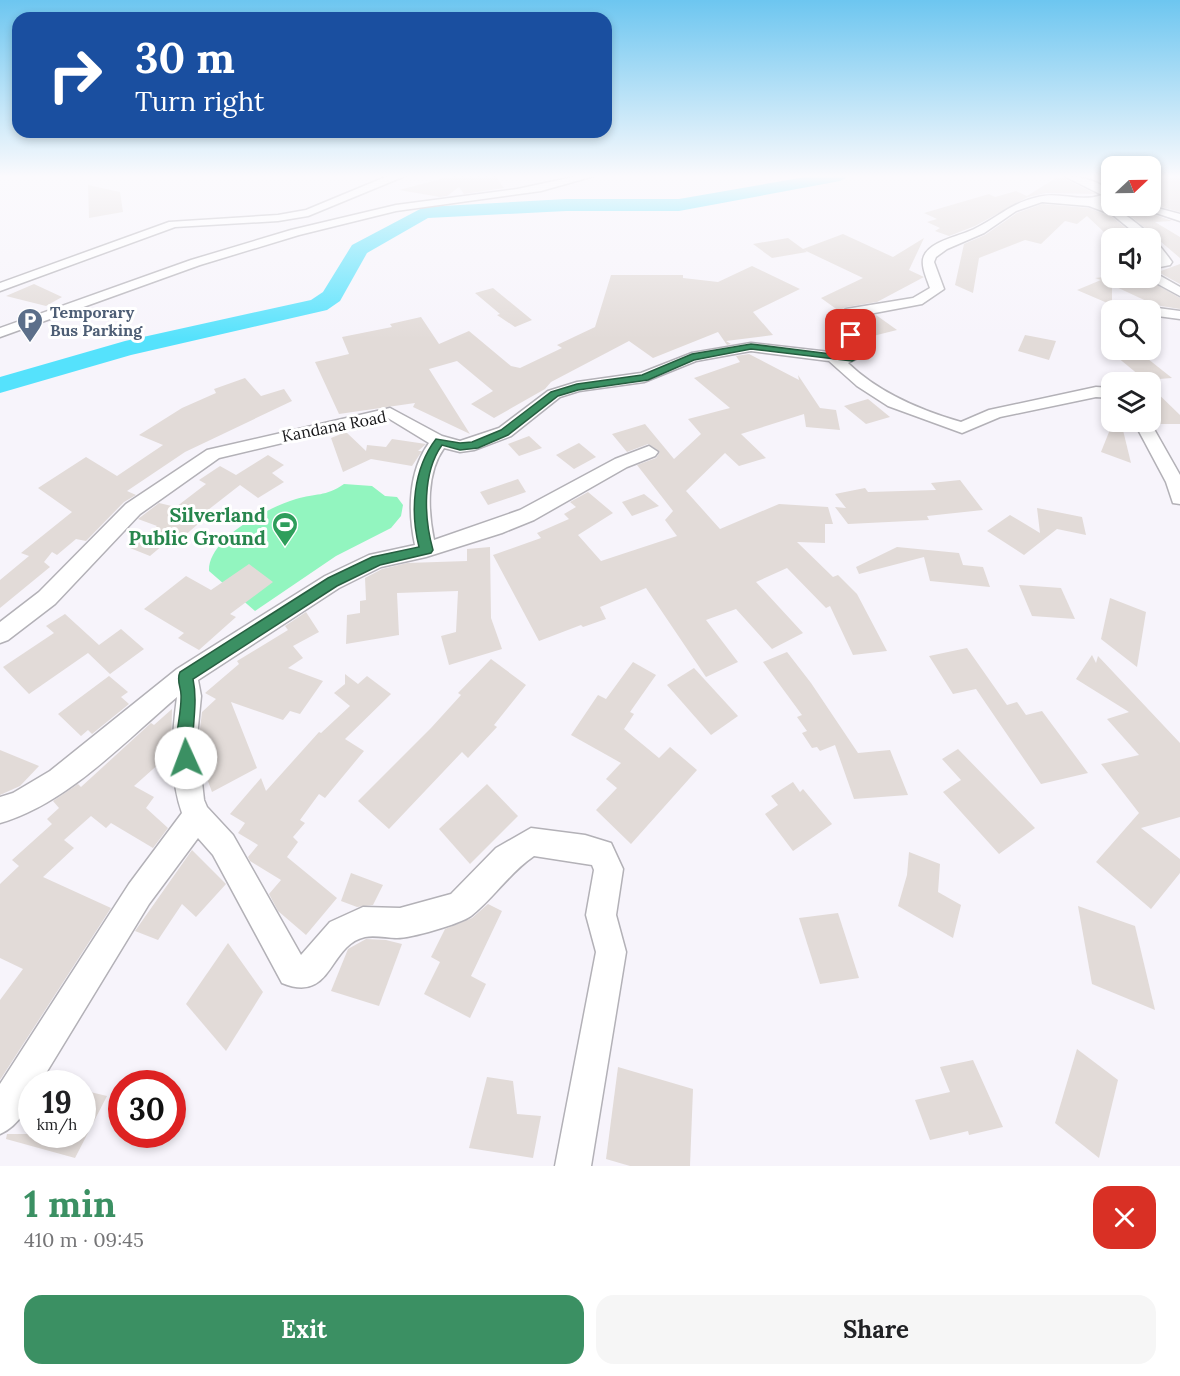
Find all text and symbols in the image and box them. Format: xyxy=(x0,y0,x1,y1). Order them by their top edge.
text: 30 m xyxy=(135,31,235,85)
icon: right xyxy=(36,36,114,114)
text: Turn right xyxy=(135,84,264,118)
north arrow xyxy=(1101,156,1161,216)
map controls xyxy=(1101,156,1161,432)
button: sound xyxy=(1101,228,1161,288)
button: search xyxy=(1101,300,1161,360)
place label: Temporary Bus Parking xyxy=(50,302,143,340)
parking icon: Temporary Bus Parking xyxy=(15,306,45,344)
pin xyxy=(825,309,876,360)
icon: arrive xyxy=(834,318,867,351)
button: layers xyxy=(1101,372,1161,432)
street label: Kandana Road xyxy=(280,406,388,446)
place label: Silverland Public Ground xyxy=(128,502,266,550)
sports icon: Silverland Public Ground xyxy=(270,510,300,548)
position arrow xyxy=(154,726,218,790)
speed limit sign: 30 xyxy=(108,1070,186,1148)
text: 19 xyxy=(42,1083,72,1121)
text: km/h xyxy=(37,1115,77,1134)
text: 1 min xyxy=(24,1181,116,1227)
button: close xyxy=(1093,1186,1156,1249)
text: 410 m · 09:45 xyxy=(24,1227,144,1252)
button: Exit xyxy=(24,1295,584,1364)
button: Share xyxy=(596,1295,1156,1364)

